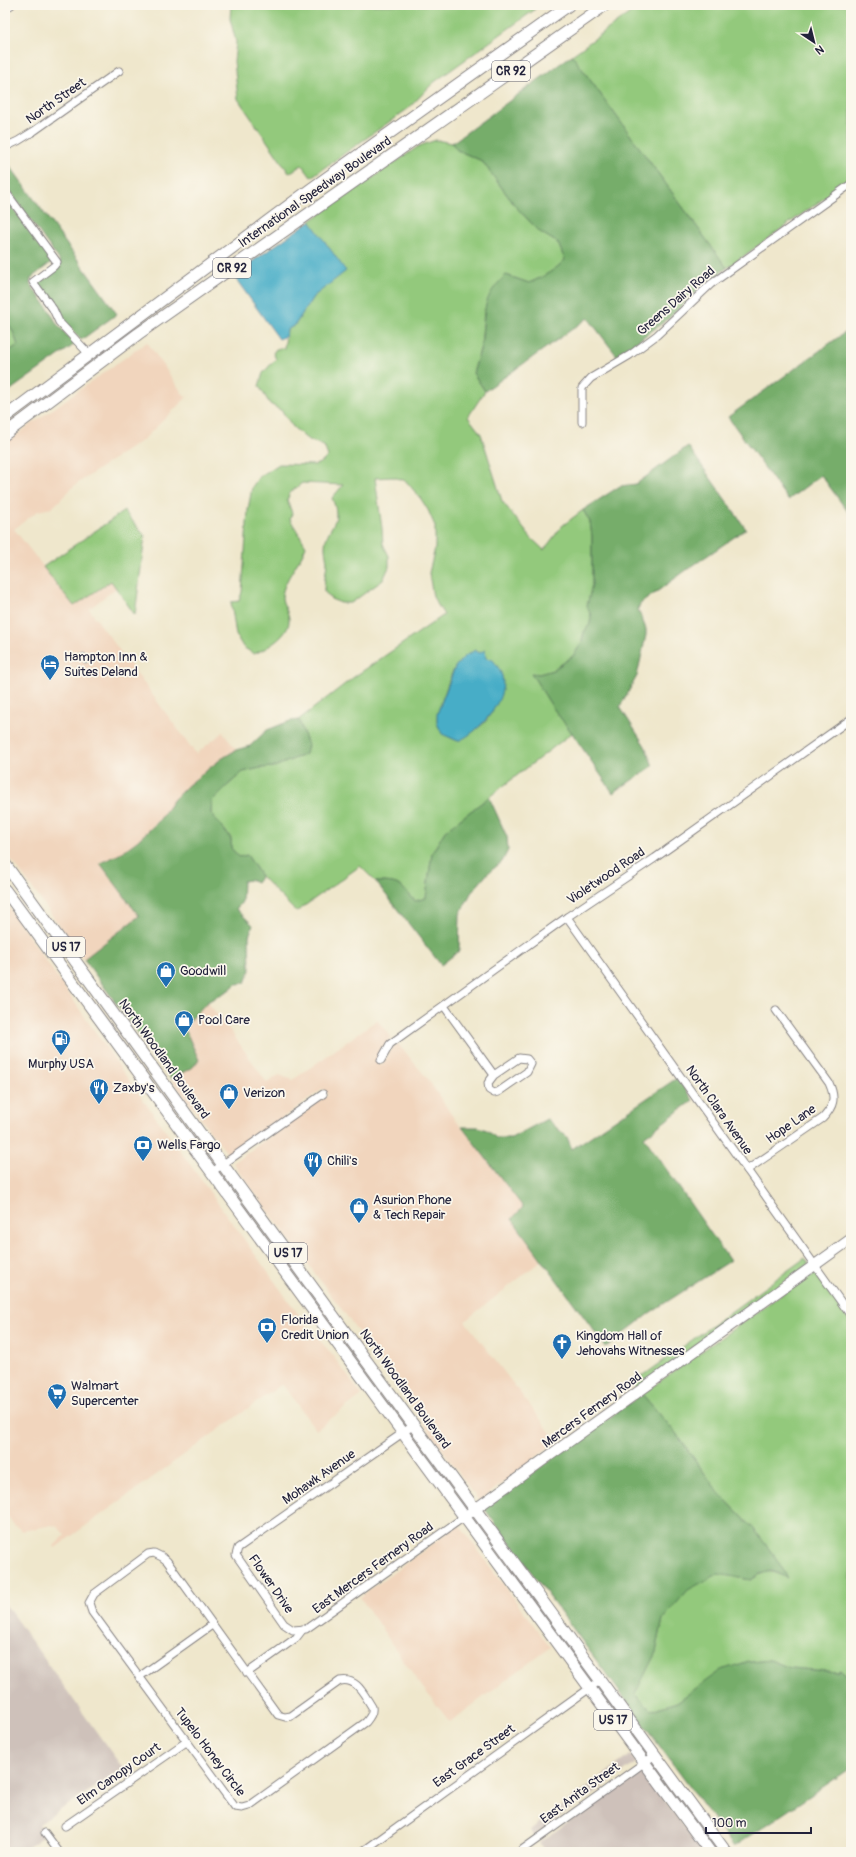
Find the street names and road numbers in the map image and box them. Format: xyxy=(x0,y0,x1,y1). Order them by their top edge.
road number: CR 92 xyxy=(492,61,530,81)
street label: North Street xyxy=(23,74,90,128)
street label: International Speedway Boulevard xyxy=(235,133,395,251)
road number: CR 92 xyxy=(213,258,251,278)
street label: Greens Dairy Road xyxy=(634,263,718,339)
street label: Violetwood Road xyxy=(564,844,648,908)
road number: US 17 xyxy=(47,937,85,957)
street label: North Woodland Boulevard xyxy=(115,996,213,1122)
street label: North Clara Avenue xyxy=(682,1062,756,1158)
street label: Hope Lane xyxy=(763,1101,820,1147)
road number: US 17 xyxy=(269,1243,307,1263)
street label: North Woodland Boulevard xyxy=(356,1326,454,1452)
street label: Mercers Fernery Road xyxy=(539,1369,645,1451)
street label: Mohawk Avenue xyxy=(279,1446,359,1508)
street label: East Mercers Fernery Road xyxy=(309,1519,437,1617)
street label: Flower Drive xyxy=(245,1551,297,1617)
street label: Tupelo Honey Circle xyxy=(171,1704,249,1800)
road number: US 17 xyxy=(594,1710,632,1730)
street label: East Grace Street xyxy=(430,1721,519,1791)
street label: Elm Canopy Court xyxy=(74,1739,165,1809)
street label: East Anita Street xyxy=(537,1758,623,1827)

